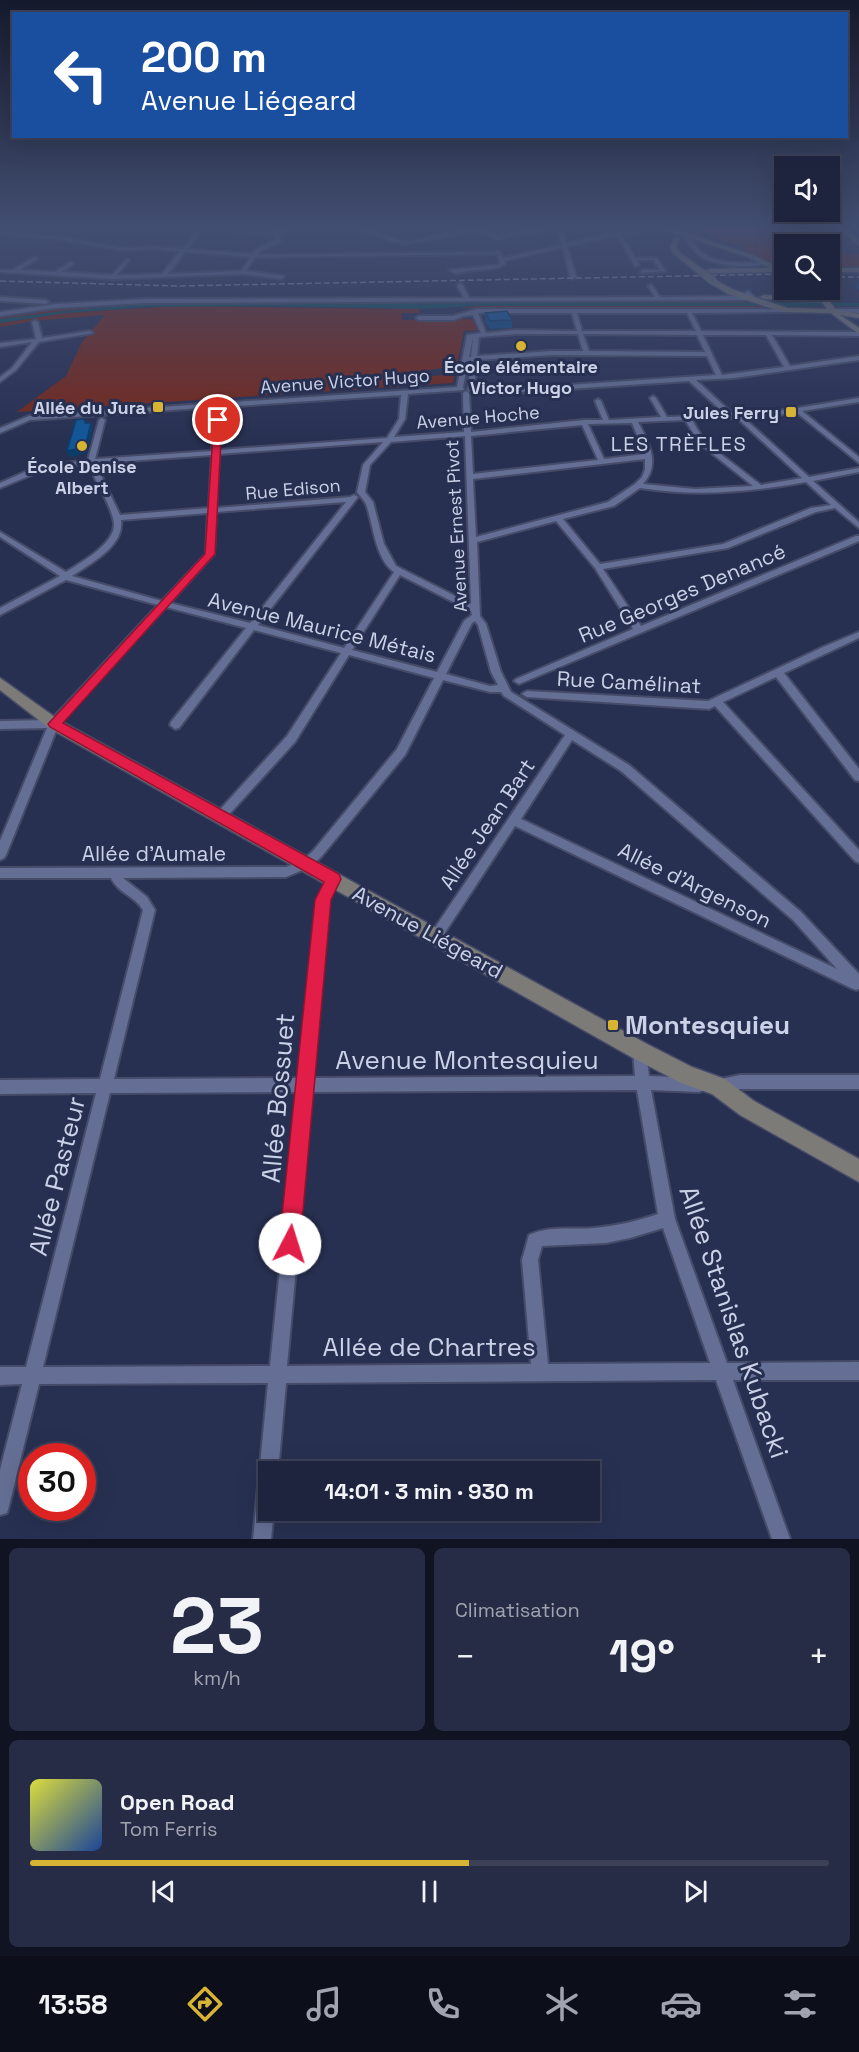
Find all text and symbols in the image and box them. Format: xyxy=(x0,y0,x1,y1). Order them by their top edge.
text: 200 m xyxy=(141,31,267,84)
icon: left xyxy=(42,36,120,114)
text: Avenue Liégeard xyxy=(141,83,357,118)
map controls xyxy=(774,156,840,300)
button: sound xyxy=(774,156,840,222)
button: search xyxy=(774,234,840,300)
marker: École élémentaire Victor Hugo xyxy=(514,339,528,353)
place label: École élémentaire Victor Hugo xyxy=(444,355,598,399)
street label: Avenue Victor Hugo xyxy=(259,364,431,398)
pin xyxy=(192,394,243,445)
place label: Allée du Jura xyxy=(34,396,147,419)
marker: Allée du Jura xyxy=(151,400,165,414)
street label: Avenue Hoche xyxy=(415,400,541,434)
place label: Jules Ferry xyxy=(683,401,779,424)
icon: arrive xyxy=(201,403,234,436)
marker: Jules Ferry xyxy=(784,405,798,419)
district label: LES TRÈFLES xyxy=(611,431,747,457)
marker: École Denise Albert xyxy=(75,439,89,453)
street label: Avenue Ernest Pivot xyxy=(440,439,472,613)
place label: École Denise Albert xyxy=(27,455,137,499)
street label: Rue Edison xyxy=(244,473,342,505)
street label: Rue Georges Denancé xyxy=(574,537,790,649)
street label: Avenue Maurice Métais xyxy=(205,586,439,668)
street label: Rue Camélinat xyxy=(556,665,702,699)
street label: Allée Jean Bart xyxy=(433,753,541,895)
street label: Allée d'Argenson xyxy=(614,836,776,934)
street label: Allée d'Aumale xyxy=(82,840,226,867)
street label: Avenue Liégeard xyxy=(348,880,508,984)
place label: Montesquieu xyxy=(625,1008,790,1042)
street label: Allée Bossuet xyxy=(254,1012,302,1184)
marker: Montesquieu xyxy=(606,1018,620,1032)
street label: Avenue Montesquieu xyxy=(335,1043,599,1077)
street label: Allée Pasteur xyxy=(21,1093,93,1259)
street label: Allée Stanislas Kubacki xyxy=(671,1181,797,1463)
position arrow xyxy=(258,1212,322,1276)
street label: Allée de Chartres xyxy=(322,1330,536,1364)
speed limit sign: 30 xyxy=(18,1443,96,1521)
text: 14:01 · 3 min · 930 m xyxy=(324,1477,534,1505)
text: 23 xyxy=(170,1576,264,1676)
text: Climatisation xyxy=(455,1597,580,1623)
text: 19° xyxy=(609,1628,675,1685)
text: − xyxy=(455,1636,475,1678)
text: + xyxy=(809,1636,829,1678)
text: km/h xyxy=(193,1665,241,1691)
text: Open Road xyxy=(120,1788,235,1816)
text: Tom Ferris xyxy=(120,1816,218,1842)
icon: previous xyxy=(147,1875,180,1908)
icon: pause xyxy=(413,1875,446,1908)
icon: next xyxy=(679,1875,712,1908)
icon: directions xyxy=(184,1983,226,2025)
icon: music xyxy=(303,1983,345,2025)
icon: phone xyxy=(422,1983,464,2025)
icon: climate xyxy=(541,1983,583,2025)
icon: car xyxy=(660,1983,702,2025)
icon: filters xyxy=(779,1983,821,2025)
text: 13:58 xyxy=(38,1987,108,2022)

